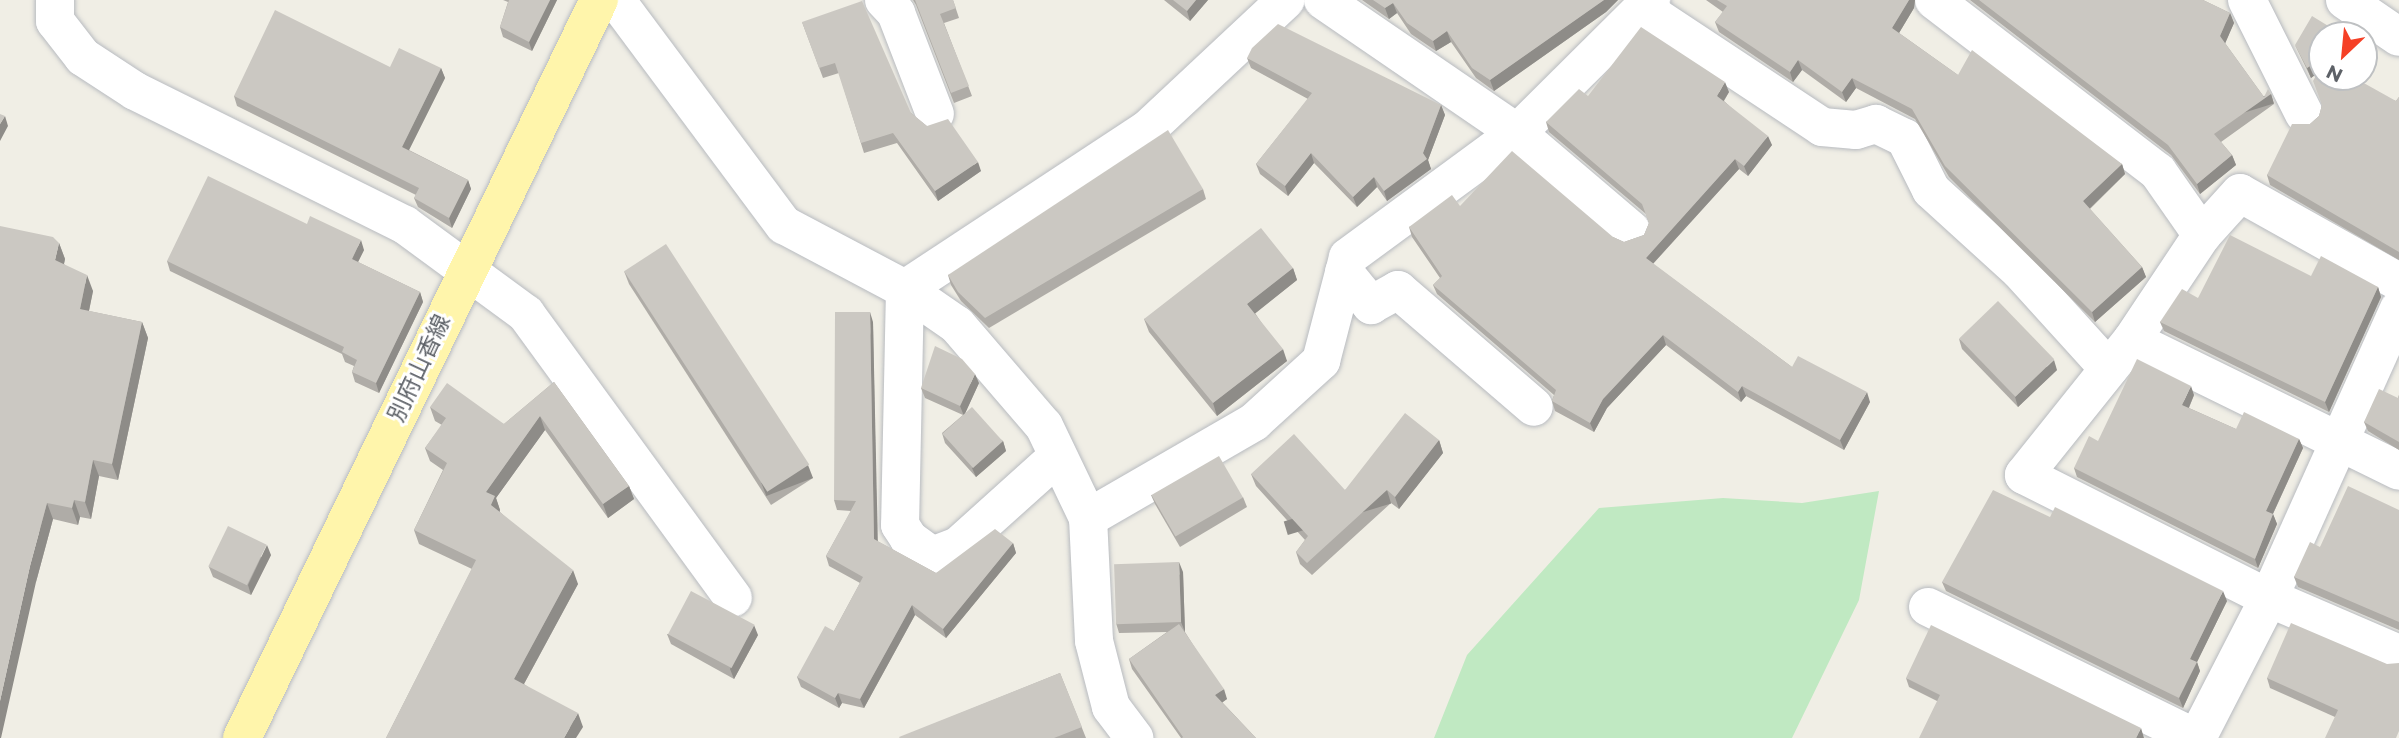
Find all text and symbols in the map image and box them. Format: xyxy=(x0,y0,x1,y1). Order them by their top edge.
north arrow xyxy=(2308,21,2378,91)
text: N xyxy=(2323,60,2346,87)
street label: 別府山香線 xyxy=(382,310,456,426)

